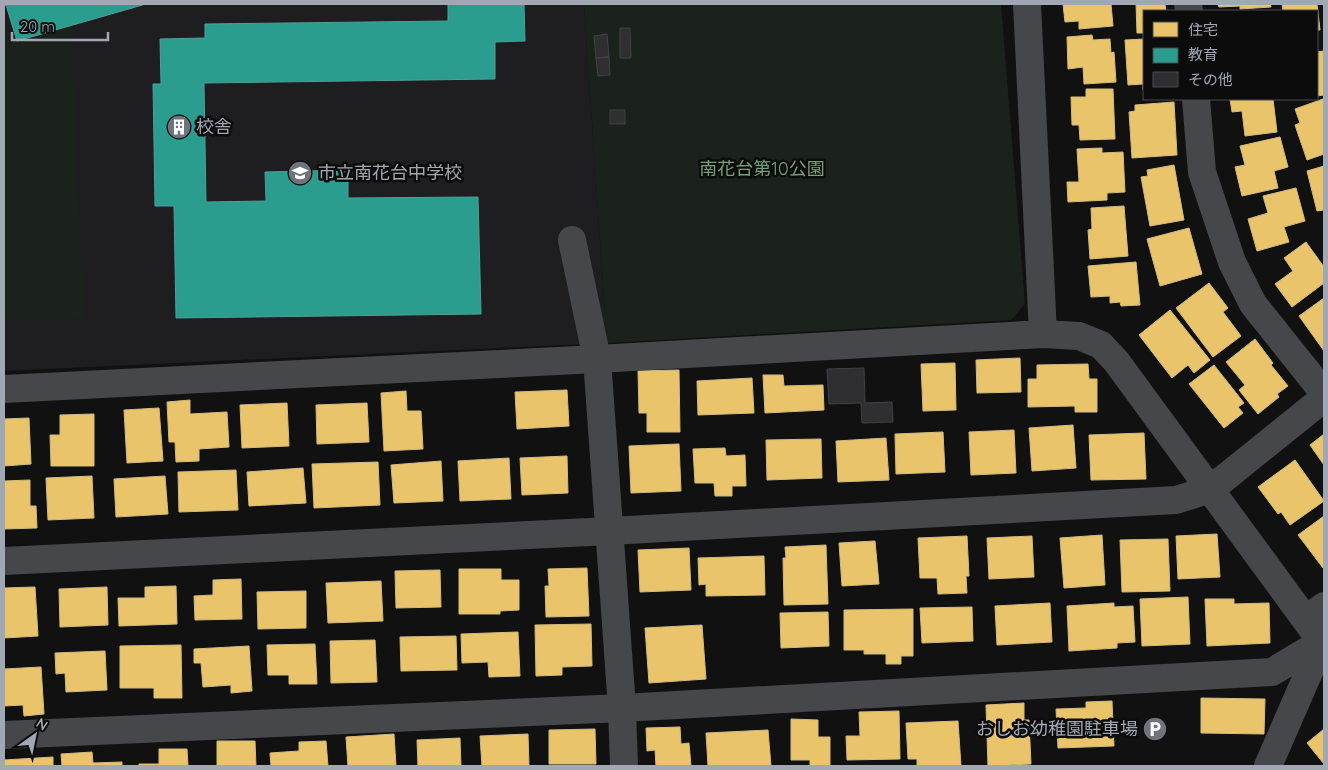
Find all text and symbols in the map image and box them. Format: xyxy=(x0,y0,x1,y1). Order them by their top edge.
scale bar xyxy=(12,10,109,42)
legend xyxy=(1143,10,1318,100)
text: 20 m xyxy=(20,17,55,36)
text: 住宅 xyxy=(1188,20,1218,39)
text: 教育 xyxy=(1188,45,1218,64)
text: その他 xyxy=(1188,70,1233,89)
building icon: 校舎 xyxy=(166,114,192,140)
place label: 校舎 xyxy=(196,115,232,138)
park label: 南花台第10公園 xyxy=(699,157,825,180)
school or university icon: 市立南花台中学校 xyxy=(287,160,313,186)
place label: 市立南花台中学校 xyxy=(318,161,462,184)
north arrow xyxy=(10,710,60,760)
text: N xyxy=(33,714,51,734)
parking icon: おしお幼稚園駐車場 xyxy=(1142,716,1168,742)
place label: おしお幼稚園駐車場 xyxy=(976,717,1138,740)

